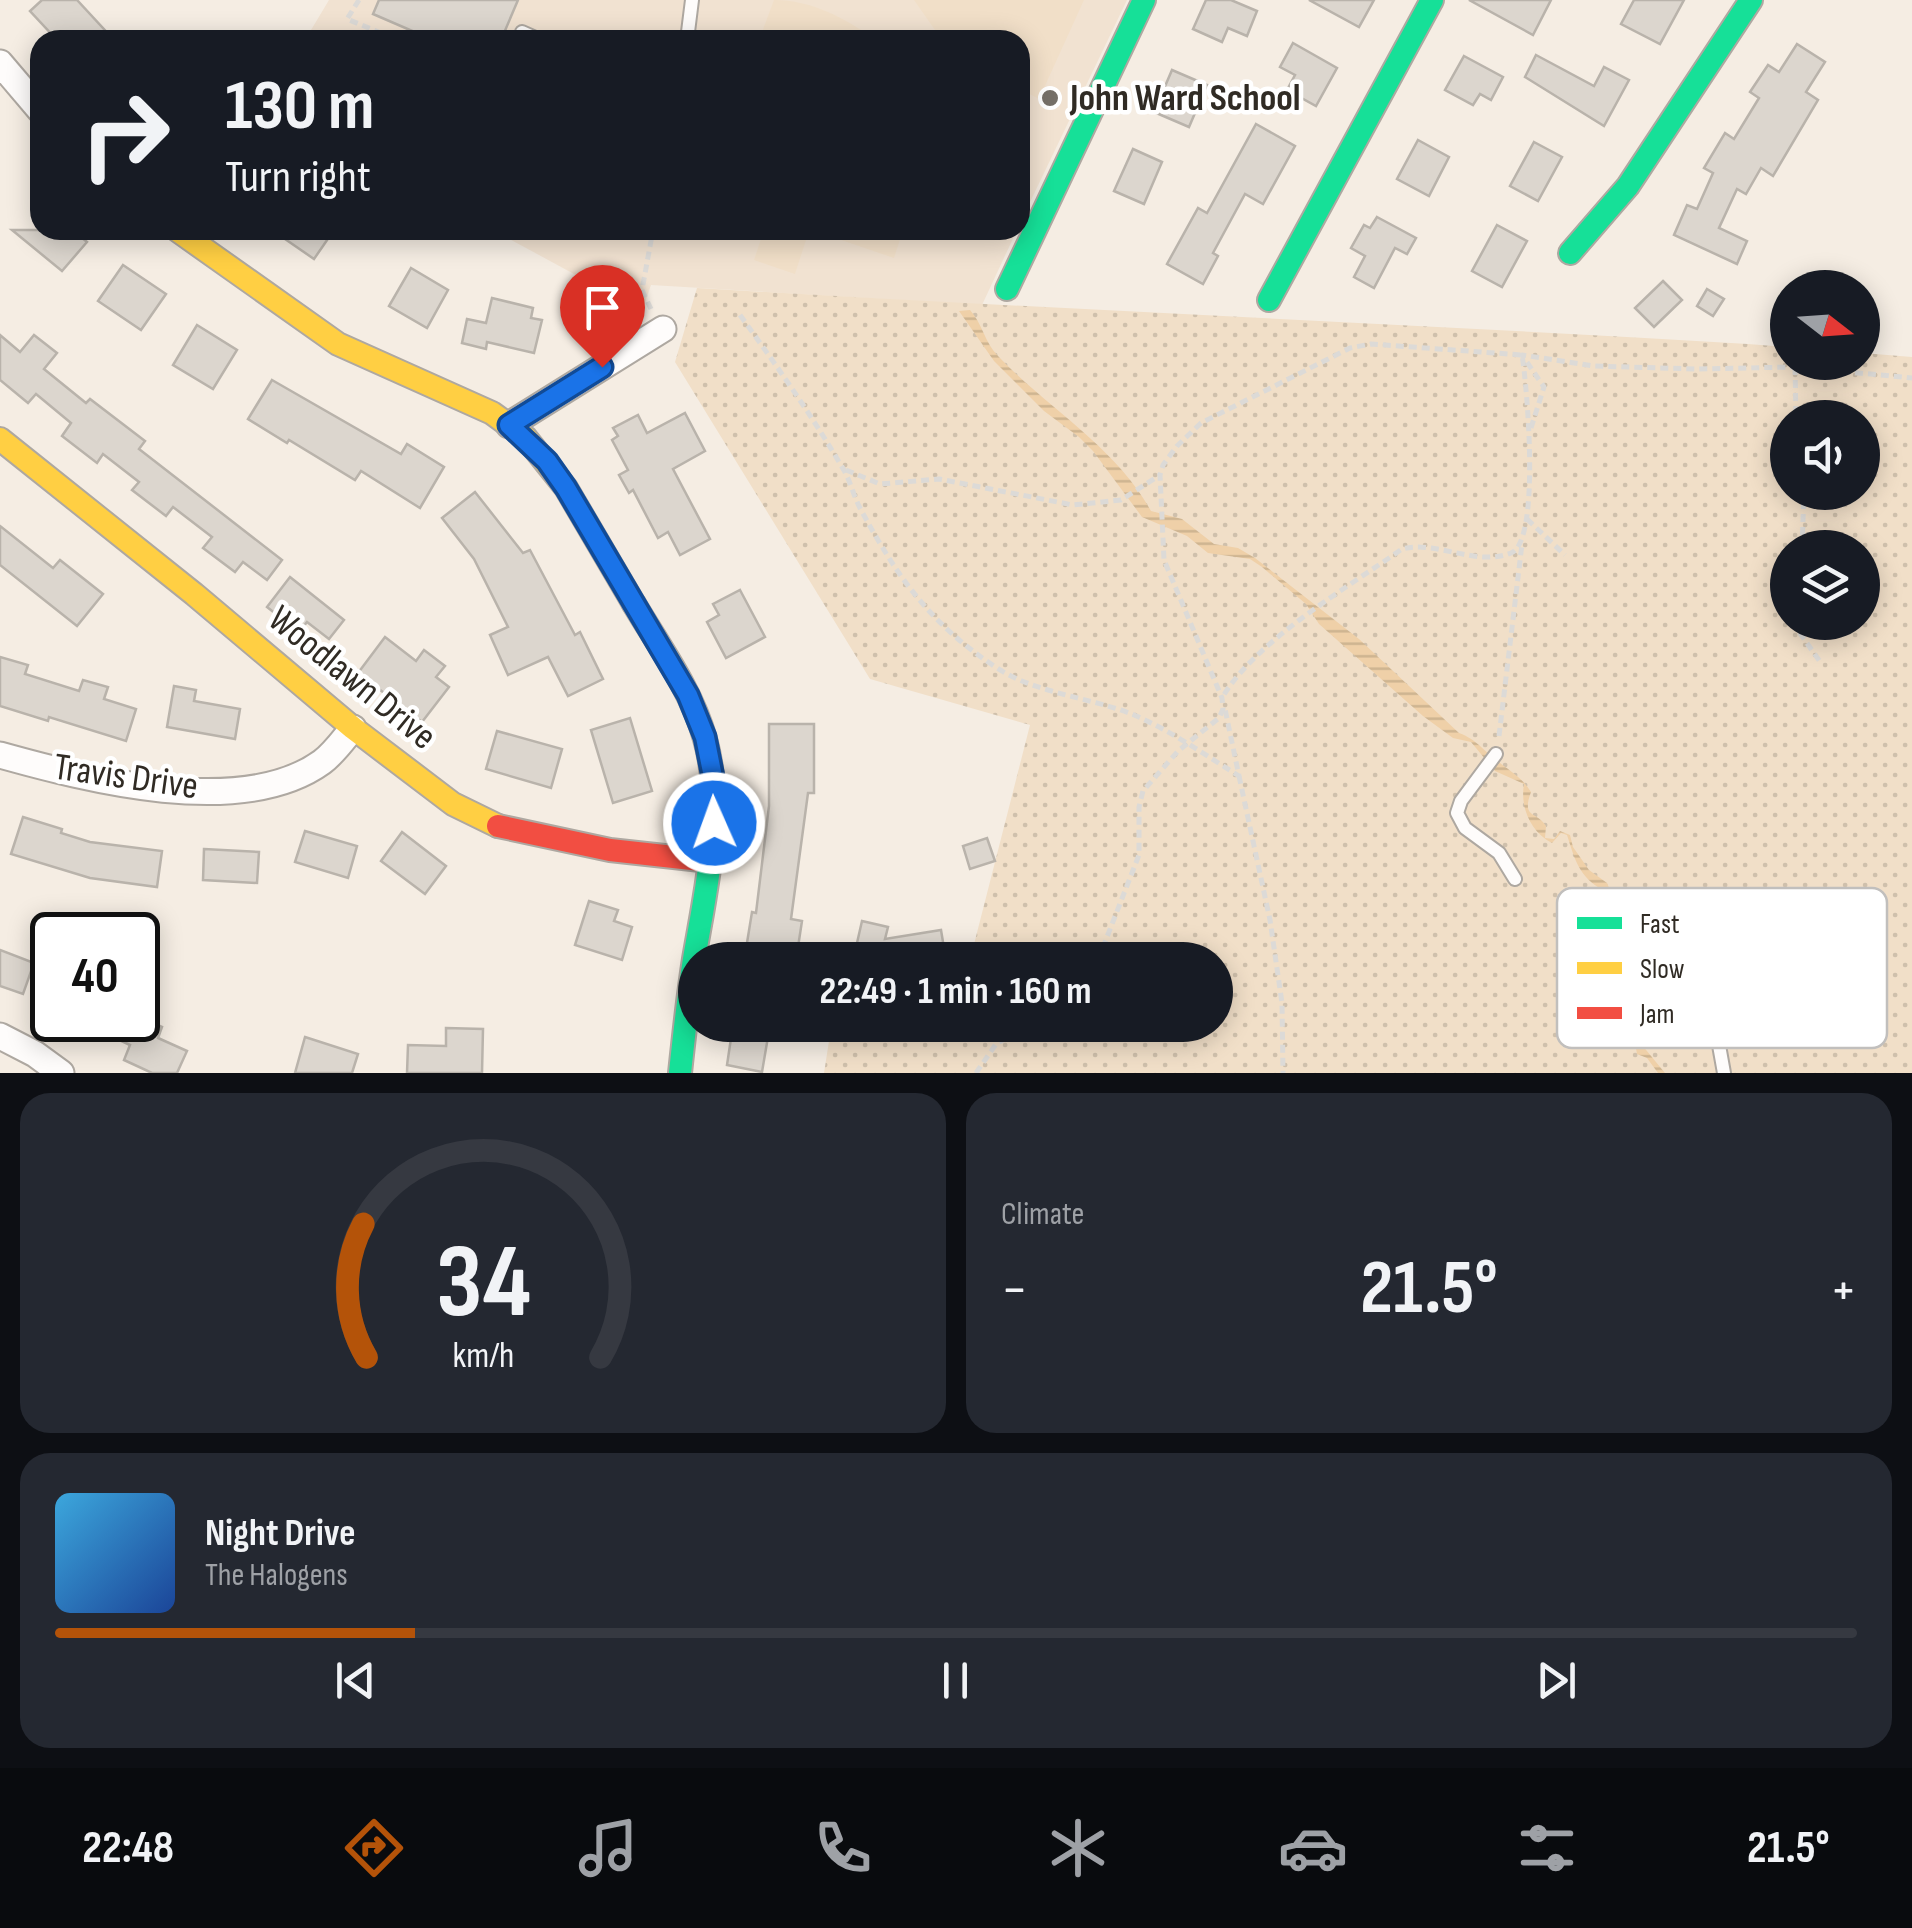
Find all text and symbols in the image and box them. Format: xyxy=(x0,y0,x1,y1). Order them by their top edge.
text: 130 m xyxy=(225,65,374,149)
icon: right xyxy=(60,70,190,200)
place label: John Ward School xyxy=(1069,76,1301,121)
marker: John Ward School xyxy=(1039,87,1061,109)
text: Turn right xyxy=(225,150,371,205)
pin xyxy=(560,265,645,368)
north arrow xyxy=(1770,270,1880,380)
map controls xyxy=(1770,270,1880,640)
icon: arrive xyxy=(575,280,630,335)
button: sound xyxy=(1770,400,1880,510)
button: layers xyxy=(1770,530,1880,640)
street label: Woodlawn Drive xyxy=(259,597,445,759)
street label: Travis Drive xyxy=(51,745,201,809)
position arrow xyxy=(662,771,766,875)
legend xyxy=(1557,888,1887,1048)
text: Fast xyxy=(1640,908,1679,941)
speed limit sign: 40 xyxy=(30,912,160,1042)
text: Slow xyxy=(1640,953,1685,986)
text: 22:49 · 1 min · 160 m xyxy=(819,969,1092,1014)
text: Jam xyxy=(1639,998,1675,1031)
text: Climate xyxy=(1001,1195,1084,1234)
text: 34 xyxy=(435,1221,531,1346)
text: 21.5° xyxy=(1360,1244,1498,1335)
text: − xyxy=(1001,1257,1028,1324)
text: + xyxy=(1830,1257,1857,1324)
text: km/h xyxy=(452,1335,514,1378)
text: Night Drive xyxy=(205,1511,356,1556)
text: The Halogens xyxy=(205,1556,348,1595)
icon: previous xyxy=(328,1653,383,1708)
icon: pause xyxy=(928,1653,983,1708)
icon: next xyxy=(1529,1653,1584,1708)
icon: directions xyxy=(339,1813,409,1883)
icon: music xyxy=(573,1813,643,1883)
icon: phone xyxy=(808,1813,878,1883)
icon: climate xyxy=(1043,1813,1113,1883)
icon: car xyxy=(1278,1813,1348,1883)
icon: filters xyxy=(1512,1813,1582,1883)
text: 22:48 xyxy=(82,1821,174,1876)
text: 21.5° xyxy=(1747,1821,1830,1876)

